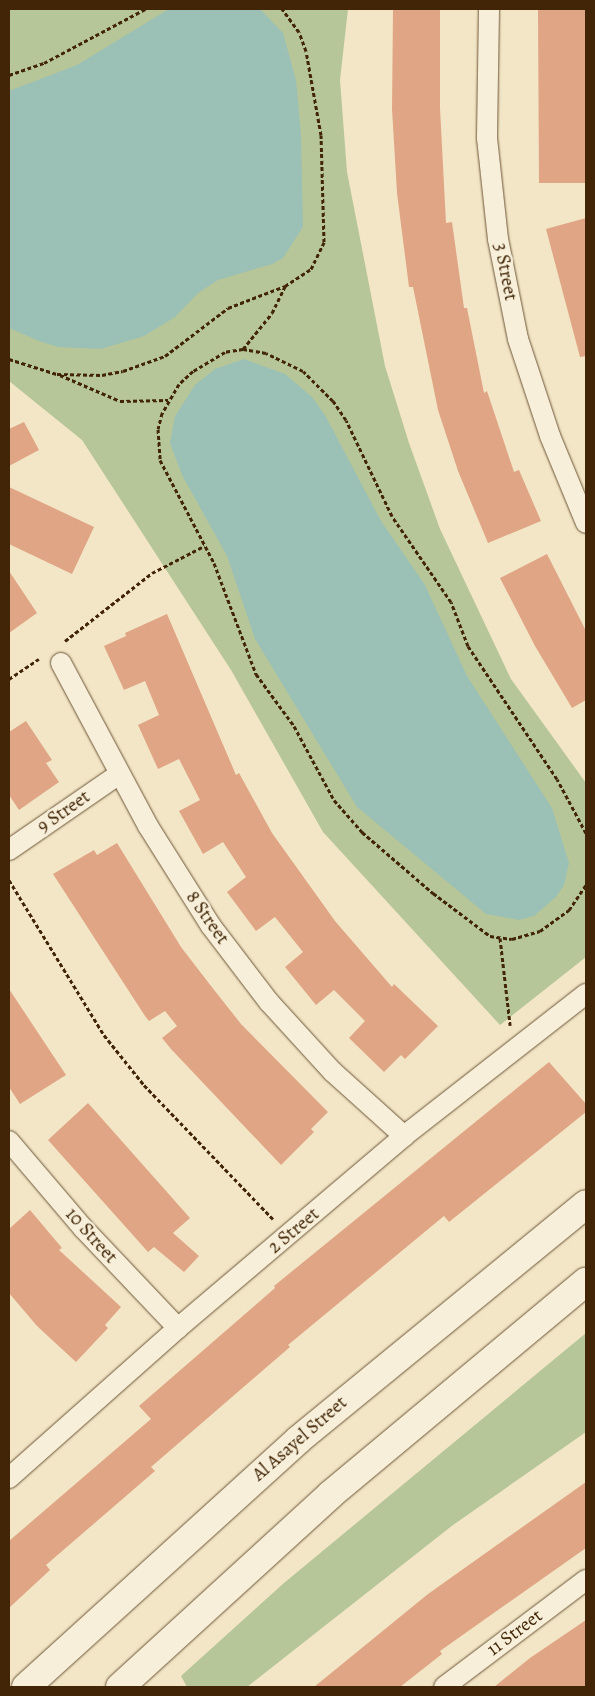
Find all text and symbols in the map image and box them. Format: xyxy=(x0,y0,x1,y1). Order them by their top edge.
street label: 3 Street xyxy=(488,241,522,303)
street label: 9 Street xyxy=(33,786,95,838)
street label: 8 Street xyxy=(181,887,233,949)
street label: 10 Street xyxy=(60,1203,122,1269)
street label: 2 Street xyxy=(264,1203,324,1259)
street label: Al Asayel Street xyxy=(248,1392,352,1486)
street label: 11 Street xyxy=(483,1605,547,1661)

